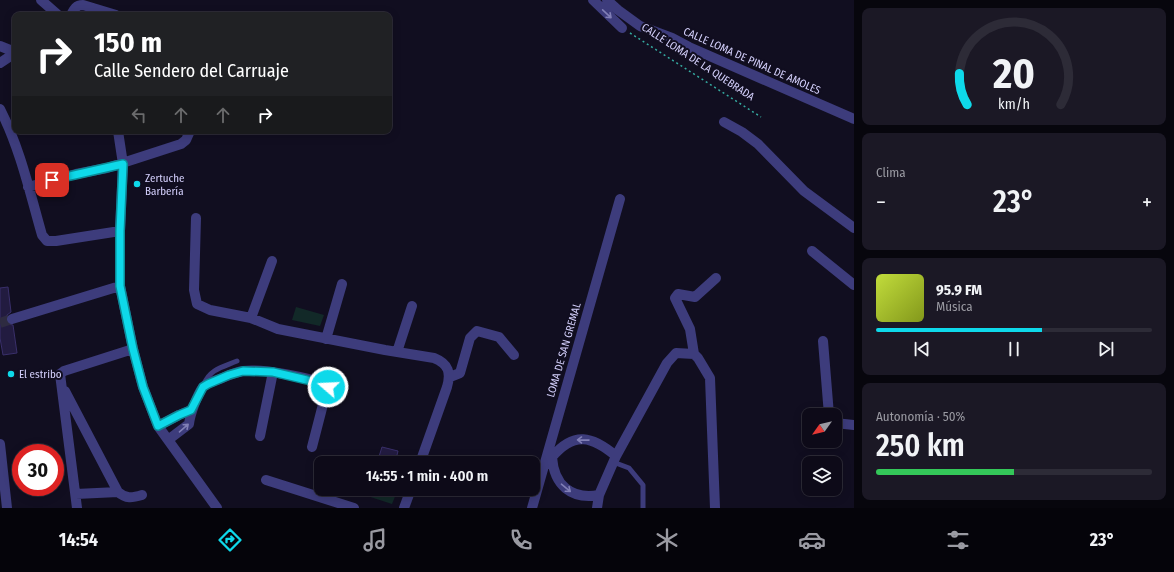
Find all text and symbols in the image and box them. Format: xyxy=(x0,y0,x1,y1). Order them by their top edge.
one-way arrow xyxy=(602,9,612,19)
street label: CALLE LOMA DE LA QUEBRADA xyxy=(639,21,757,104)
street label: CALLE LOMA DE PINAL DE AMOLES xyxy=(681,25,823,97)
text: 150 m xyxy=(94,26,162,59)
icon: right xyxy=(28,28,80,80)
text: 20 xyxy=(992,48,1035,98)
text: Calle Sendero del Carruaje xyxy=(94,60,289,82)
text: km/h xyxy=(998,95,1030,112)
icon: left xyxy=(128,104,150,126)
icon: ahead xyxy=(170,104,192,126)
icon: ahead xyxy=(212,104,234,126)
icon: right xyxy=(254,104,276,126)
pin xyxy=(35,163,69,197)
text: Clima xyxy=(876,165,906,180)
icon: arrive xyxy=(41,169,63,191)
place label: Zertuche Barbería xyxy=(145,172,185,198)
marker: Zertuche Barbería xyxy=(132,179,142,189)
text: 23° xyxy=(993,184,1035,220)
text: − xyxy=(876,189,886,216)
text: + xyxy=(1142,189,1152,216)
text: 95.9 FM xyxy=(936,281,982,299)
text: Música xyxy=(936,299,973,314)
street label: LOMA DE SAN GREMAL xyxy=(544,301,584,399)
icon: previous xyxy=(911,338,933,360)
icon: pause xyxy=(1003,338,1025,360)
icon: next xyxy=(1095,338,1117,360)
position arrow xyxy=(307,366,349,408)
place label: El estribo xyxy=(19,368,62,381)
marker: El estribo xyxy=(6,369,16,379)
north arrow xyxy=(802,408,842,448)
map controls xyxy=(802,408,842,496)
text: Autonomía · 50% xyxy=(876,409,965,424)
one-way arrow xyxy=(179,424,189,433)
text: 250 km xyxy=(876,428,965,464)
one-way arrow xyxy=(577,436,590,444)
speed limit sign: 30 xyxy=(12,444,64,496)
button: layers xyxy=(802,456,842,496)
text: 14:55 · 1 min · 400 m xyxy=(366,467,488,485)
one-way arrow xyxy=(561,483,571,492)
icon: directions xyxy=(216,526,244,554)
icon: music xyxy=(361,526,389,554)
icon: phone xyxy=(507,526,535,554)
icon: climate xyxy=(653,526,681,554)
icon: car xyxy=(798,526,826,554)
icon: filters xyxy=(944,526,972,554)
text: 14:54 xyxy=(59,529,98,551)
text: 23° xyxy=(1090,529,1115,551)

